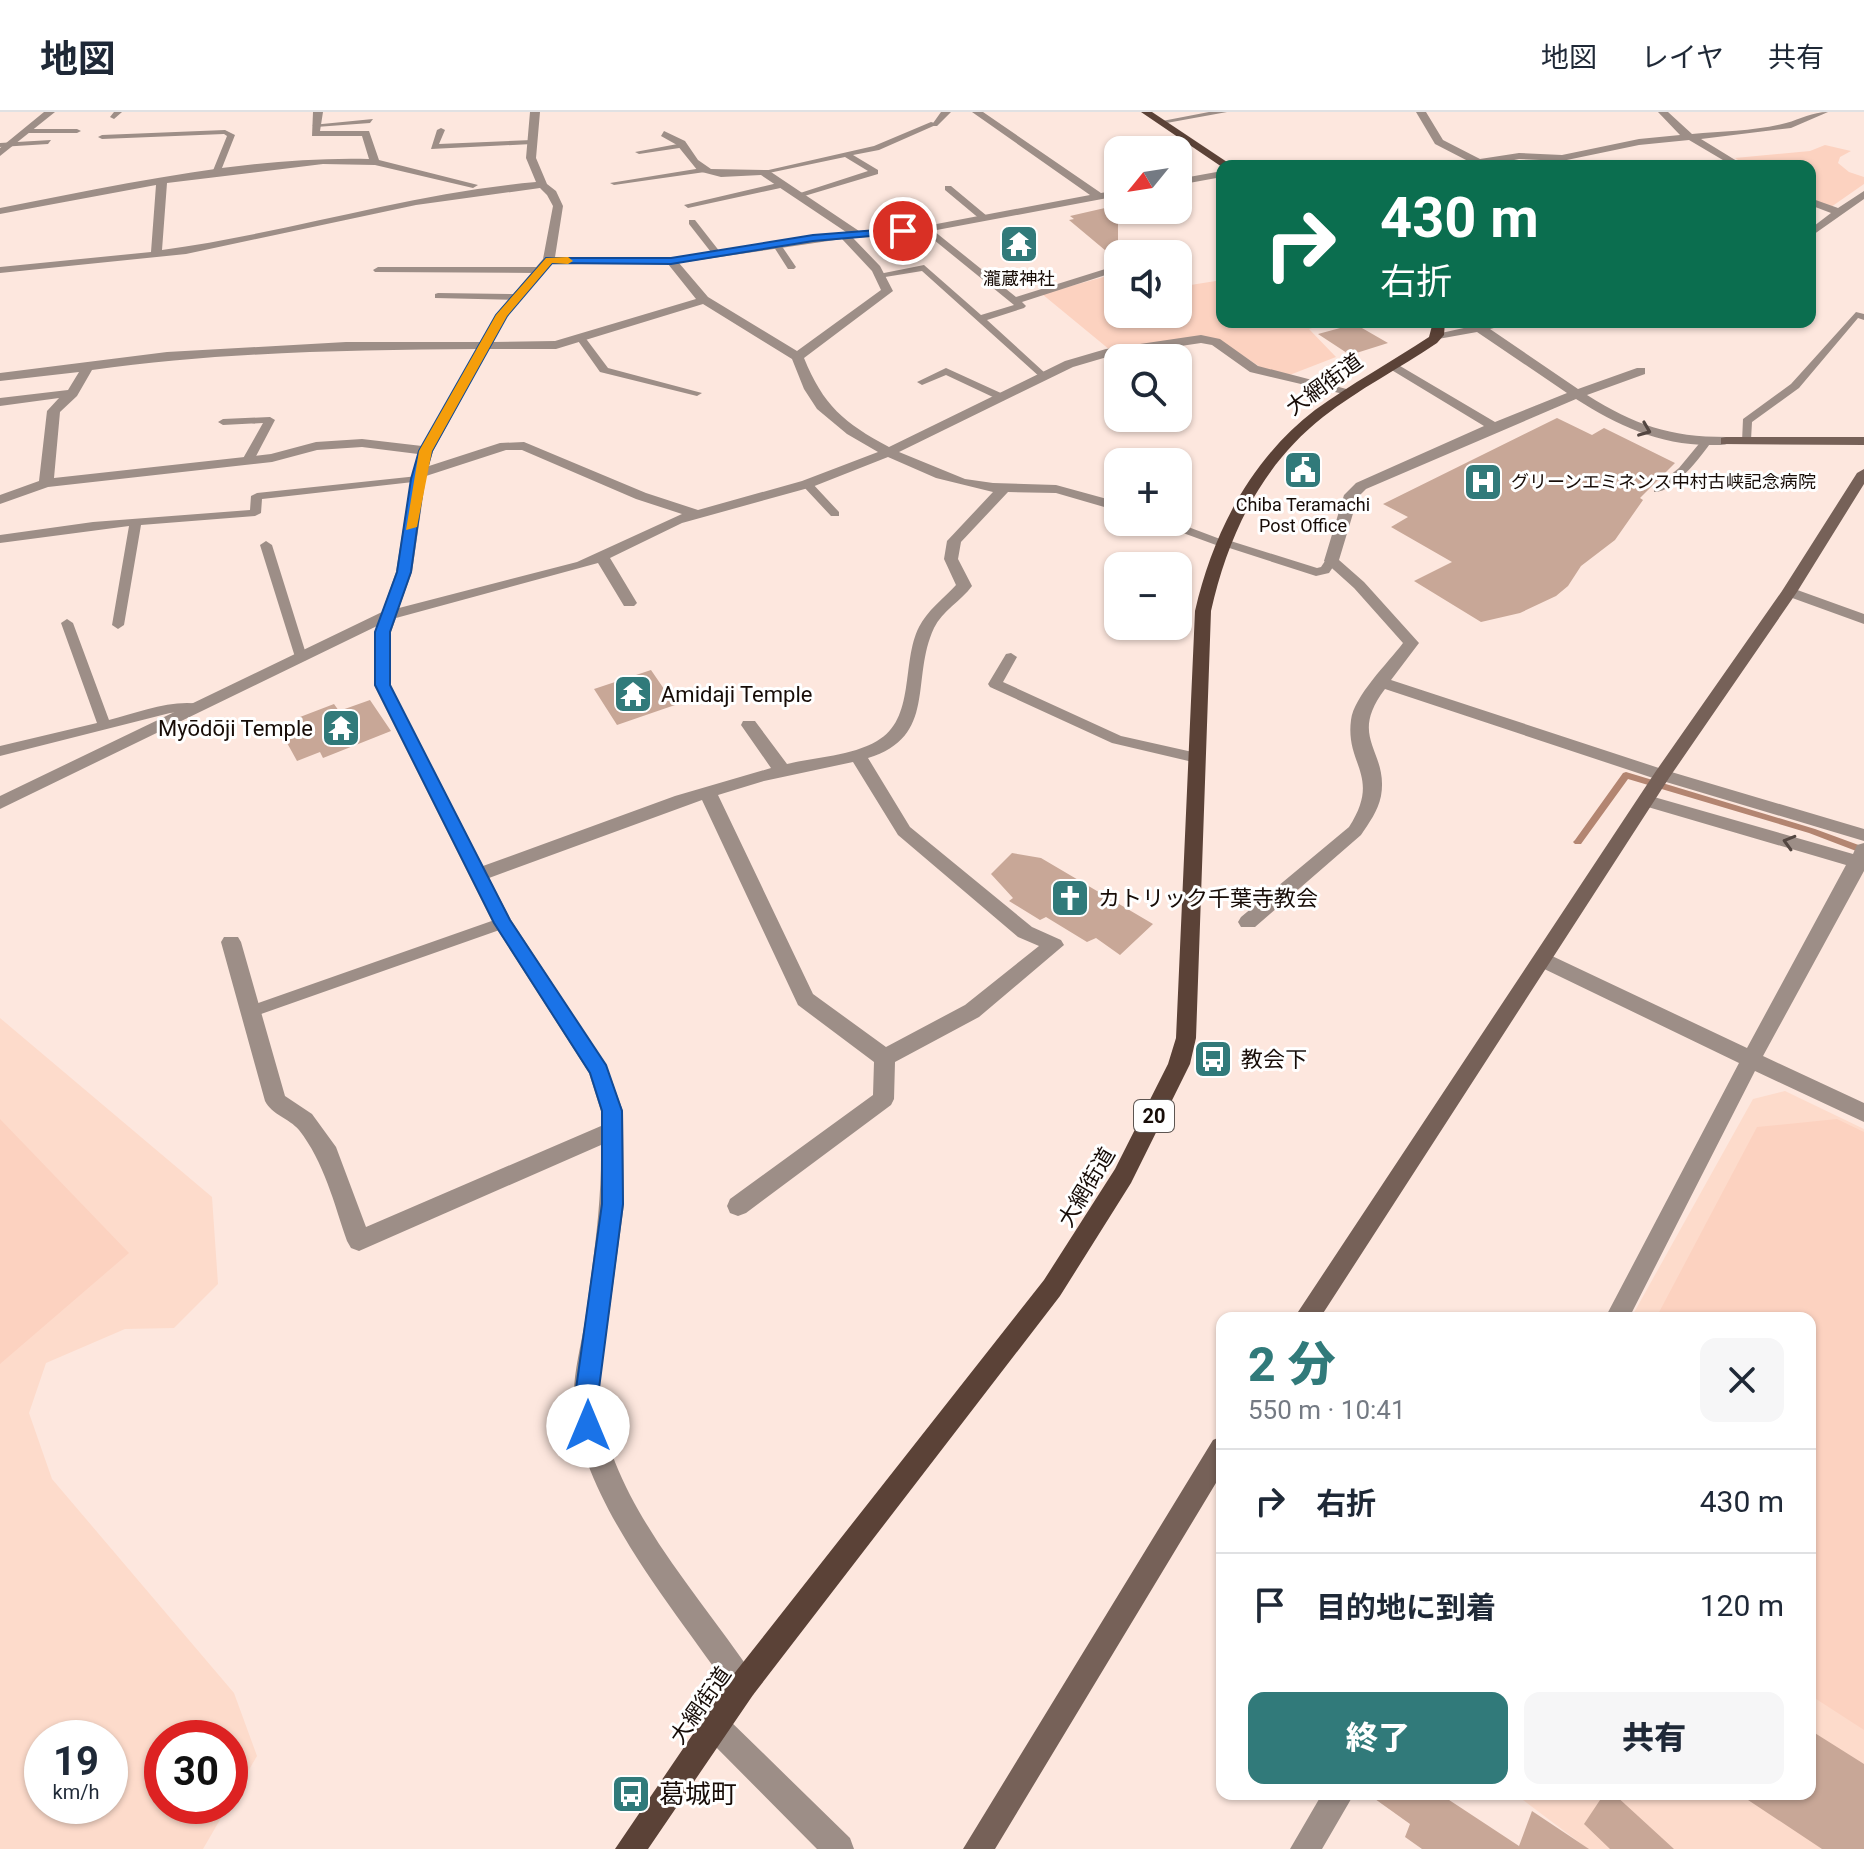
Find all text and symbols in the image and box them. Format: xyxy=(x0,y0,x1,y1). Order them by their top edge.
text: 地図 xyxy=(40,37,116,81)
text: 地図 xyxy=(1541,41,1597,74)
text: レイヤ xyxy=(1641,41,1724,74)
text: 共有 xyxy=(1768,41,1824,74)
north arrow xyxy=(1104,136,1192,224)
map controls xyxy=(1104,136,1192,640)
text: 430 m xyxy=(1380,185,1539,251)
icon: right xyxy=(1248,192,1352,296)
pin xyxy=(869,197,937,265)
icon: arrive xyxy=(881,209,925,253)
temple icon: 瀧蔵神社 xyxy=(998,223,1040,265)
button: sound xyxy=(1104,240,1192,328)
text: 右折 xyxy=(1380,261,1452,303)
place label: 瀧蔵神社 xyxy=(983,268,1055,289)
button: search xyxy=(1104,344,1192,432)
street label: 大網街道 xyxy=(1281,348,1367,420)
one-way arrow xyxy=(1637,420,1651,436)
button: + xyxy=(1104,448,1192,536)
public building icon: Chiba Teramachi Post Office xyxy=(1282,449,1324,491)
hospital icon: グリーンエミネンス中村古峡記念病院 xyxy=(1462,461,1504,503)
place label: グリーンエミネンス中村古峡記念病院 xyxy=(1511,471,1816,492)
place label: Chiba Teramachi Post Office xyxy=(1236,494,1370,536)
button: − xyxy=(1104,552,1192,640)
temple icon: Amidaji Temple xyxy=(612,673,654,715)
place label: Amidaji Temple xyxy=(661,682,812,707)
temple icon: Myōdōji Temple xyxy=(320,707,362,749)
place label: Myōdōji Temple xyxy=(158,716,313,741)
one-way arrow xyxy=(1783,835,1797,851)
church icon: カトリック千葉寺教会 xyxy=(1049,877,1091,919)
place label: カトリック千葉寺教会 xyxy=(1098,886,1318,911)
bus stop icon: 教会下 xyxy=(1192,1038,1234,1080)
place label: 教会下 xyxy=(1241,1047,1307,1072)
road number: 20 xyxy=(1134,1100,1174,1132)
street label: 大網街道 xyxy=(1053,1143,1120,1231)
text: 2 分 xyxy=(1248,1336,1336,1393)
button: close xyxy=(1700,1338,1784,1422)
position arrow xyxy=(546,1384,630,1468)
text: 550 m · 10:41 xyxy=(1248,1395,1406,1425)
icon: right xyxy=(1248,1479,1292,1523)
text: 430 m xyxy=(1700,1484,1784,1519)
text: 右折 xyxy=(1316,1486,1376,1521)
icon: arrive xyxy=(1248,1583,1292,1627)
text: 120 m xyxy=(1700,1588,1784,1623)
text: 目的地に到着 xyxy=(1316,1590,1496,1625)
street label: 大網街道 xyxy=(665,1662,736,1749)
button: 終了 xyxy=(1248,1692,1508,1784)
button: 共有 xyxy=(1524,1692,1784,1784)
speed limit sign: 30 xyxy=(144,1720,248,1824)
text: 19 xyxy=(53,1738,99,1785)
bus stop icon: 葛城町 xyxy=(610,1773,652,1815)
place label: 葛城町 xyxy=(659,1779,737,1809)
text: km/h xyxy=(53,1780,99,1804)

